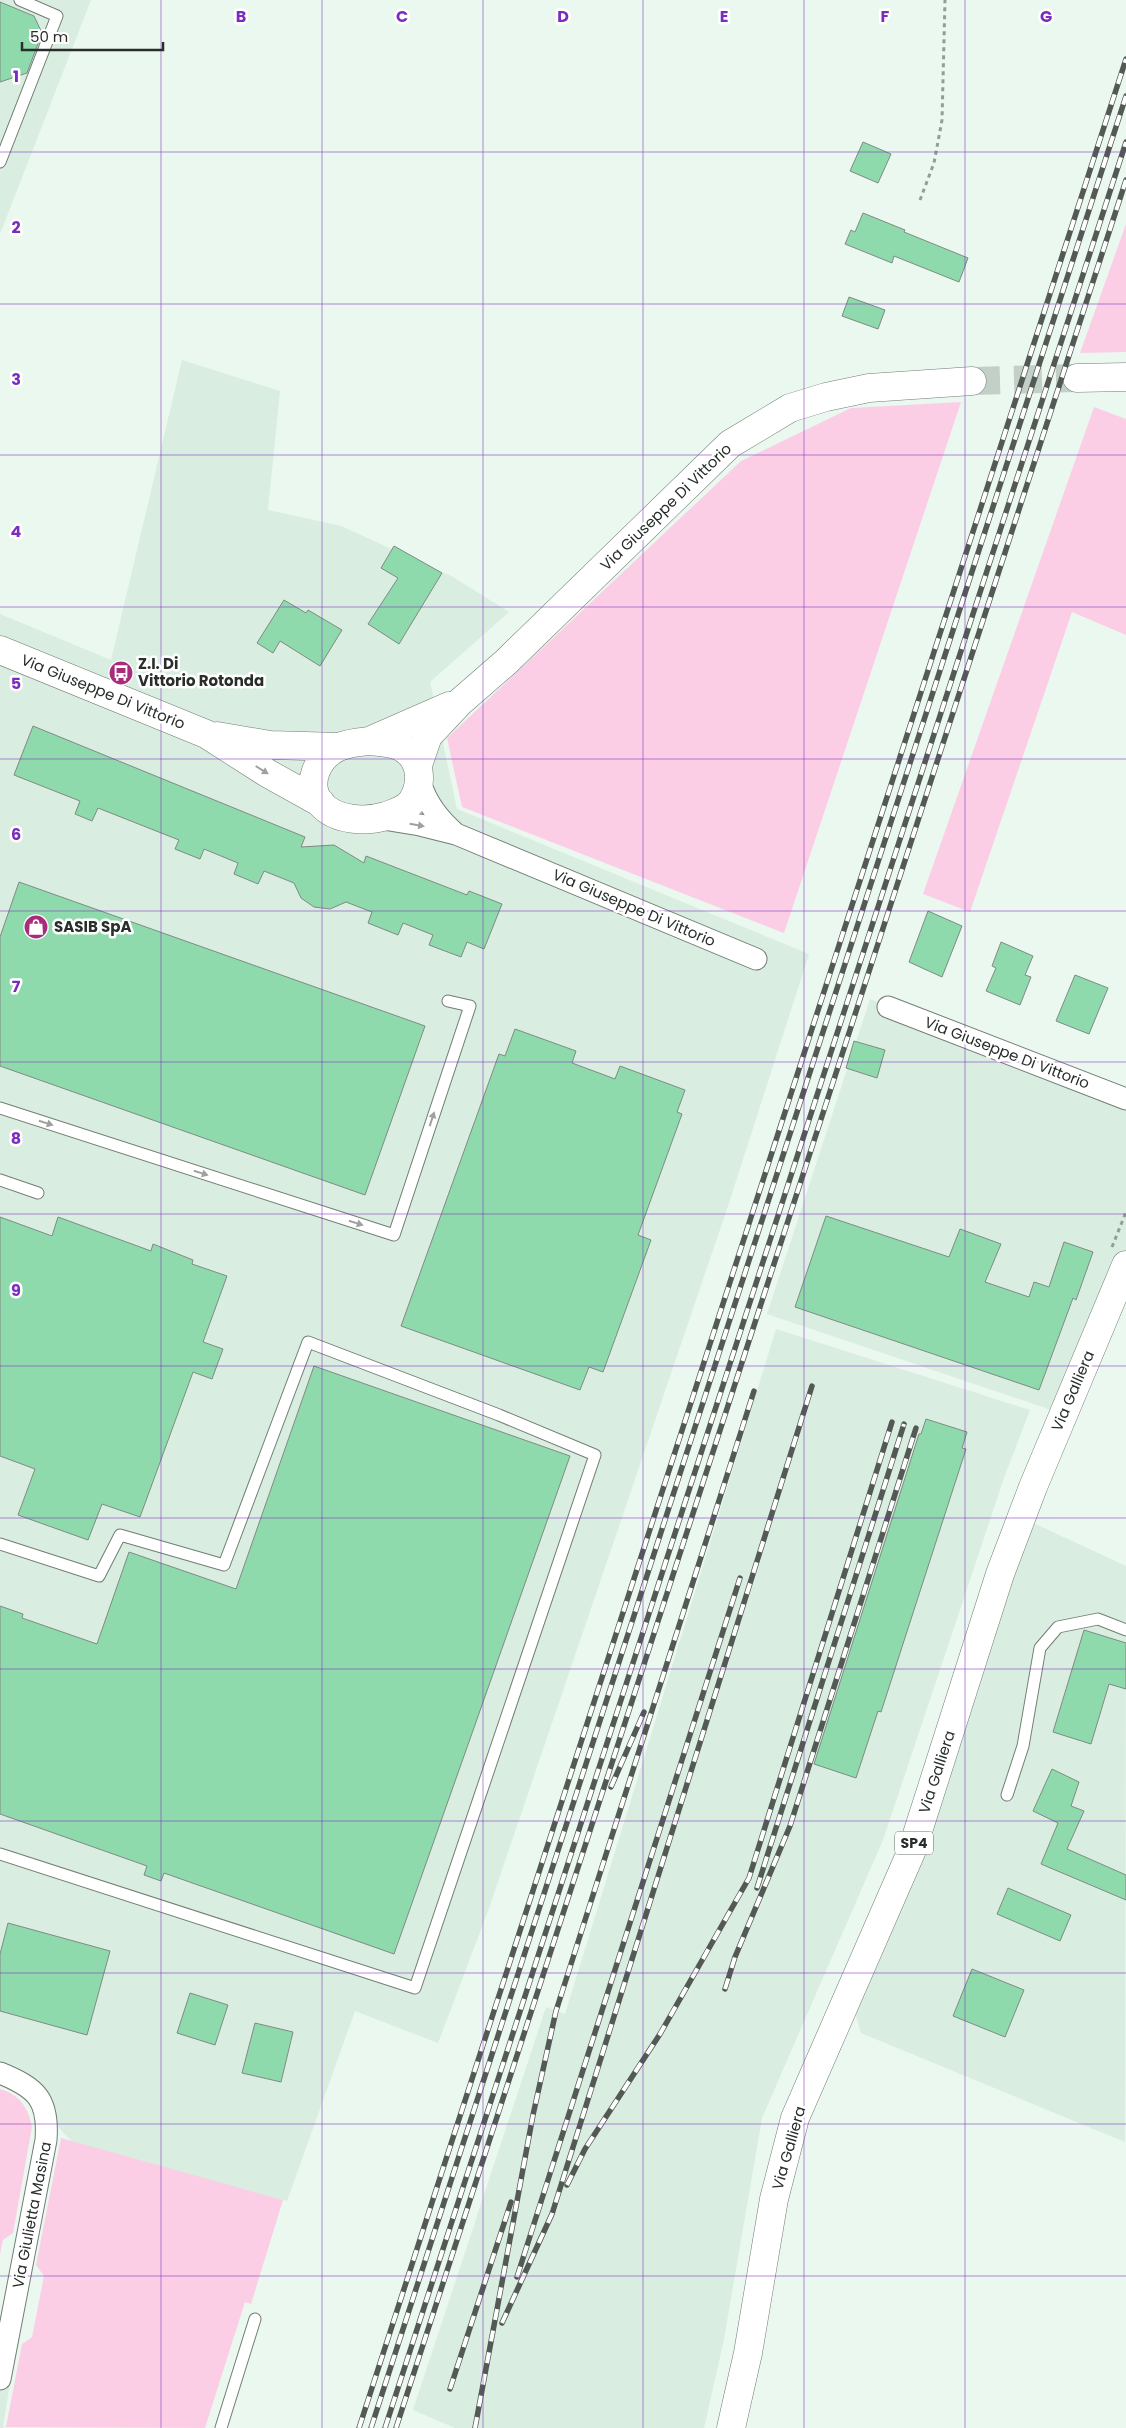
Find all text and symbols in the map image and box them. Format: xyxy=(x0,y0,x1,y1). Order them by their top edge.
text: B xyxy=(236,5,246,28)
text: C xyxy=(396,5,408,28)
text: D xyxy=(557,5,569,28)
text: E xyxy=(720,5,728,28)
text: F xyxy=(881,5,890,28)
text: G xyxy=(1040,5,1052,28)
scale bar xyxy=(22,20,164,52)
text: 50 m xyxy=(30,26,68,47)
text: 1 xyxy=(13,65,19,88)
text: 2 xyxy=(11,216,21,239)
text: 3 xyxy=(11,368,21,391)
street label: Via Giuseppe Di Vittorio xyxy=(595,438,736,575)
text: 4 xyxy=(11,520,22,543)
street label: Via Giuseppe Di Vittorio xyxy=(18,649,188,734)
place label: Z.I. Di Vittorio Rotonda xyxy=(138,653,264,691)
bus stop icon: Z.I. Di Vittorio Rotonda xyxy=(108,660,134,686)
text: 5 xyxy=(11,672,21,695)
one-way arrow xyxy=(255,765,269,775)
one-way arrow xyxy=(409,821,425,829)
text: 6 xyxy=(11,823,21,846)
street label: Via Giuseppe Di Vittorio xyxy=(549,864,719,951)
shop icon: SASIB SpA xyxy=(23,914,49,940)
place label: SASIB SpA xyxy=(54,916,131,937)
text: 7 xyxy=(12,975,21,998)
street label: Via Giuseppe Di Vittorio xyxy=(922,1011,1093,1094)
one-way arrow xyxy=(429,1112,437,1127)
one-way arrow xyxy=(39,1120,54,1127)
text: 8 xyxy=(11,1127,21,1150)
one-way arrow xyxy=(194,1169,209,1177)
one-way arrow xyxy=(348,1220,363,1227)
text: 9 xyxy=(11,1279,21,1302)
street label: Via Galliera xyxy=(1046,1347,1099,1434)
street label: Via Galliera xyxy=(913,1728,960,1816)
road number: SP4 xyxy=(895,1832,933,1855)
street label: Via Galliera xyxy=(767,2104,810,2192)
street label: Via Giulietta Masina xyxy=(7,2140,56,2290)

